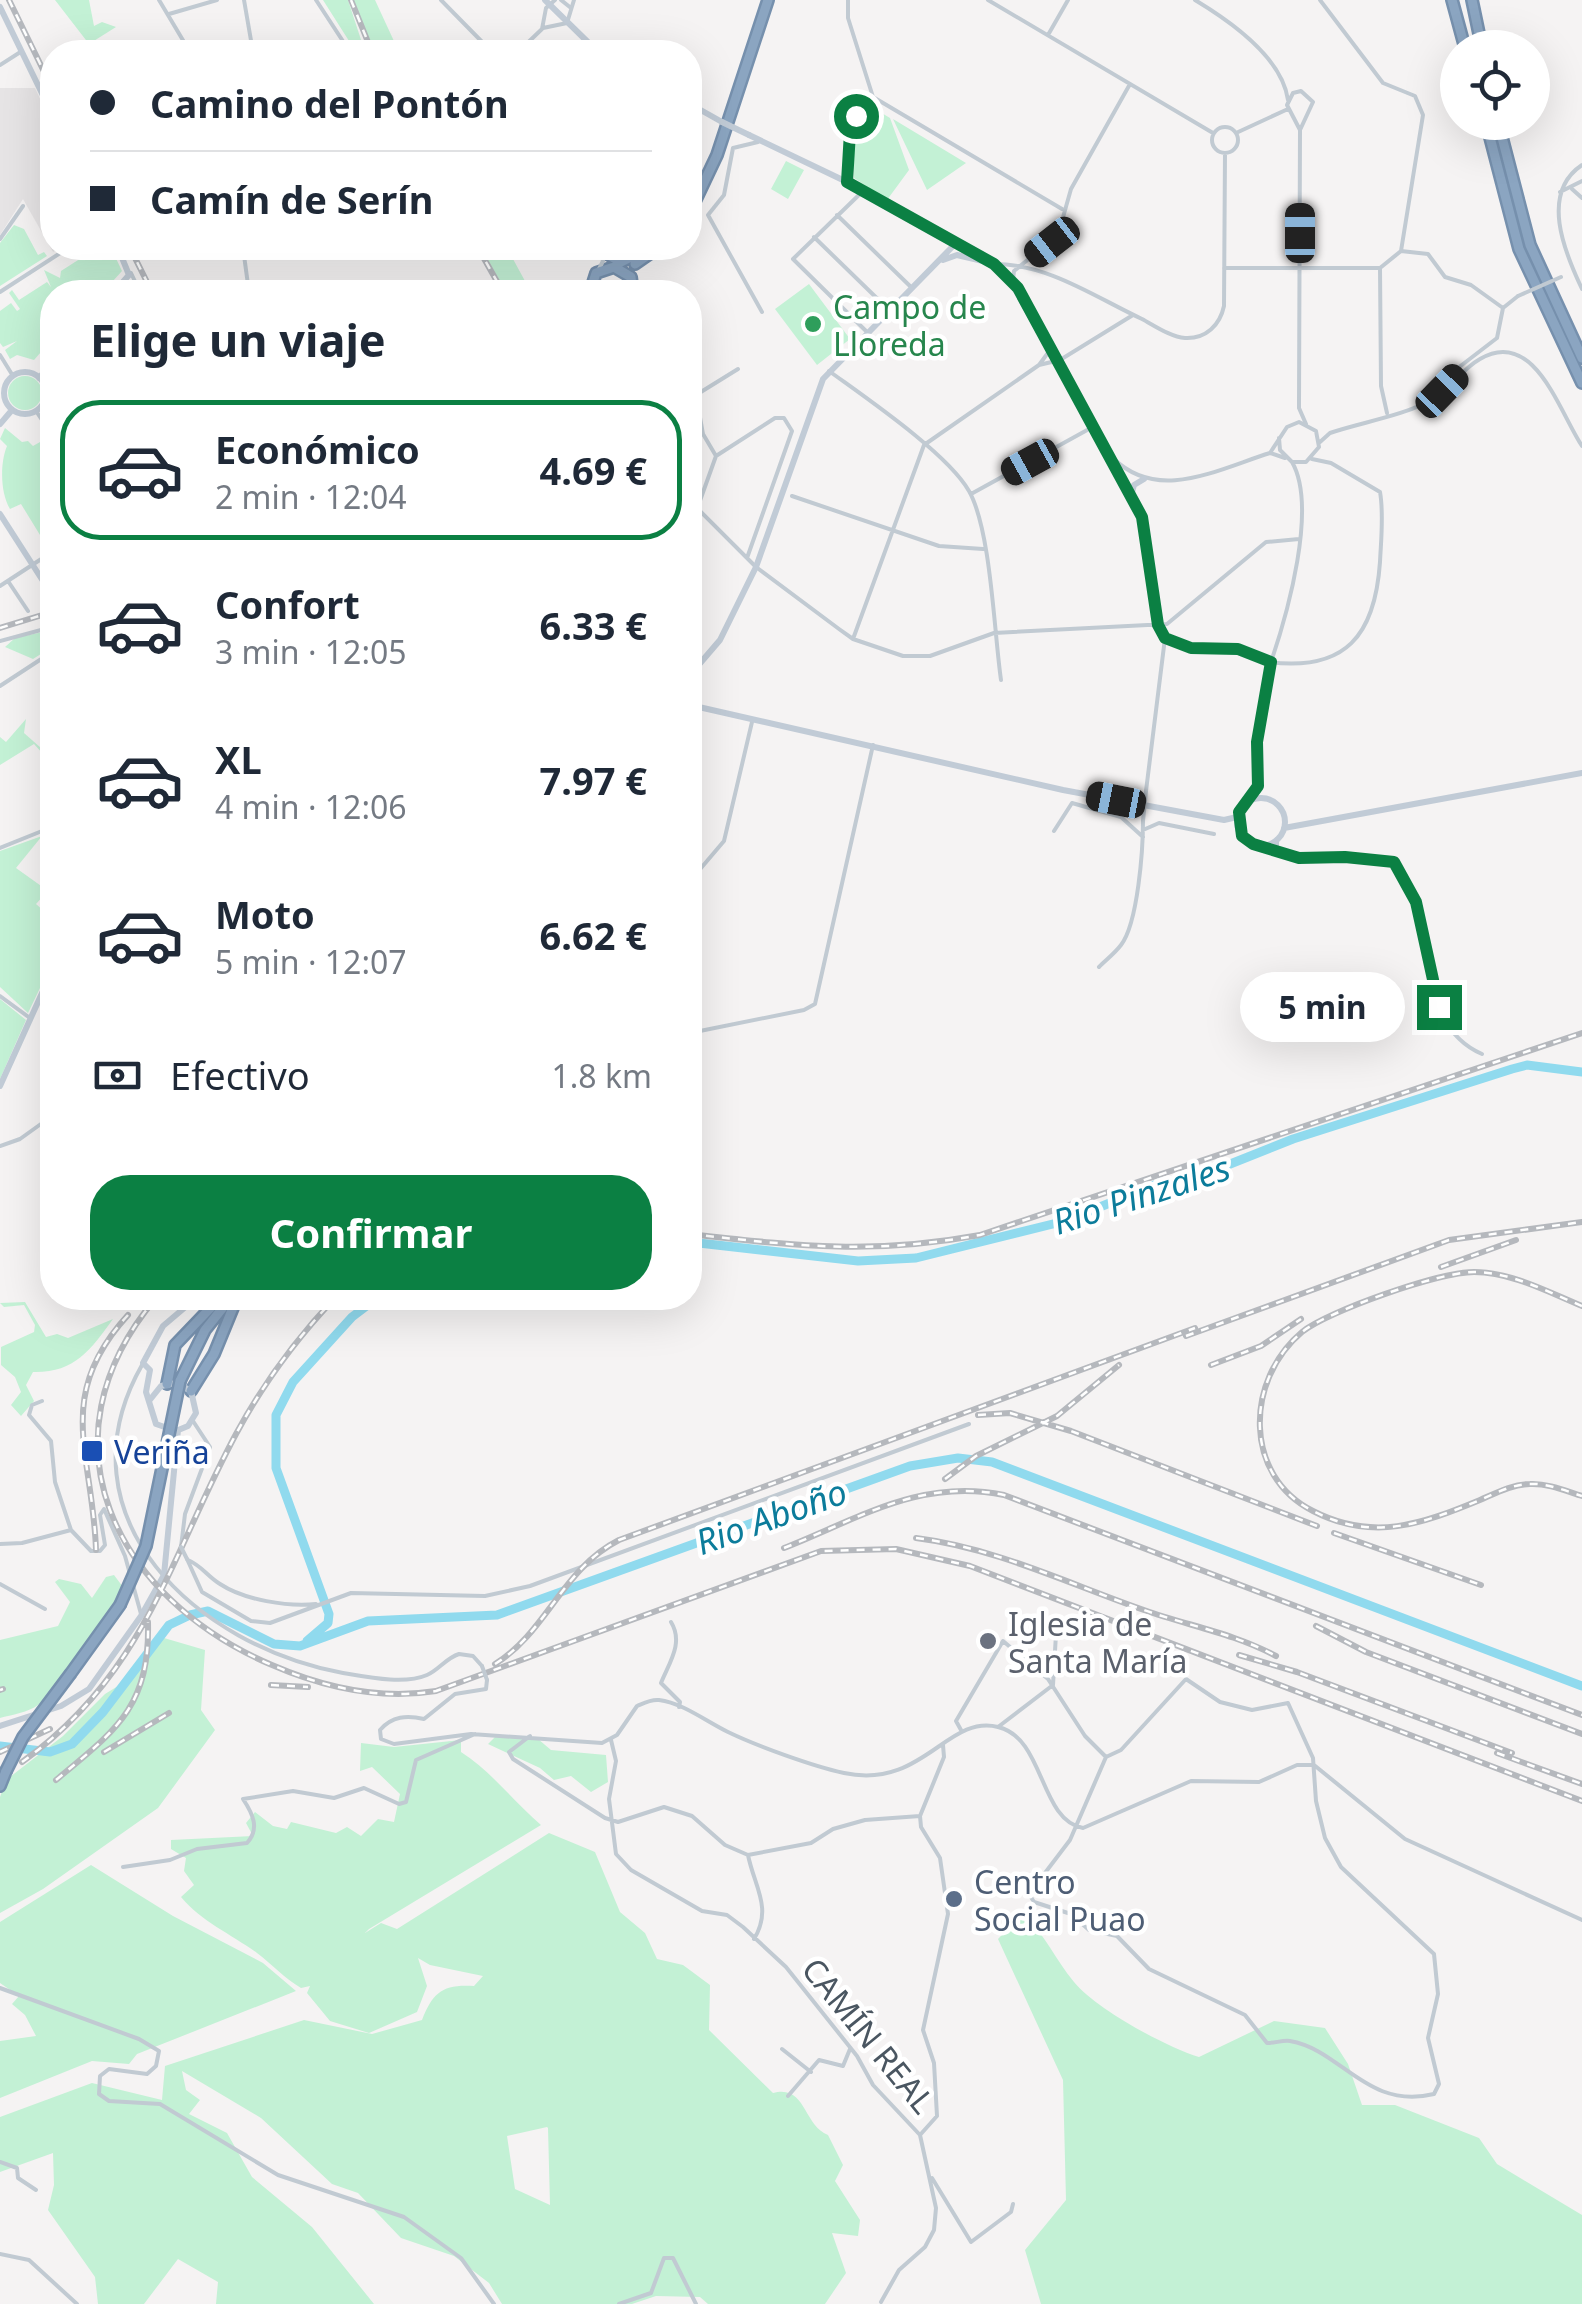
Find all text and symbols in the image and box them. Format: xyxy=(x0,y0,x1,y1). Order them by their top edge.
map controls xyxy=(1440,30,1550,140)
button: locate xyxy=(1440,30,1550,140)
text: Camino del Pontón xyxy=(150,77,509,129)
route start xyxy=(834,94,879,139)
text: Camín de Serín xyxy=(150,173,433,225)
car xyxy=(1285,203,1315,263)
car xyxy=(1019,212,1085,272)
place label: Campo de Lloreda xyxy=(833,285,986,365)
text: Elige un viaje xyxy=(90,309,386,370)
marker: Campo de Lloreda xyxy=(802,313,824,335)
car xyxy=(1410,359,1474,423)
text: Económico xyxy=(215,423,420,475)
icon: car xyxy=(95,425,185,515)
car xyxy=(996,434,1064,490)
text: 4.69 € xyxy=(539,444,647,496)
text: 2 min · 12:04 xyxy=(215,475,407,518)
text: Confort xyxy=(215,578,360,630)
icon: car xyxy=(95,580,185,670)
text: 6.33 € xyxy=(539,599,647,651)
text: 3 min · 12:05 xyxy=(215,630,407,673)
text: XL xyxy=(215,733,262,785)
icon: car xyxy=(95,735,185,825)
text: 7.97 € xyxy=(539,754,647,806)
car xyxy=(1084,780,1148,820)
text: 4 min · 12:06 xyxy=(215,785,407,828)
text: Moto xyxy=(215,888,315,940)
icon: car xyxy=(95,890,185,980)
text: 6.62 € xyxy=(539,909,647,961)
text: 5 min · 12:07 xyxy=(215,940,407,983)
callout: 5 min xyxy=(1239,972,1404,1042)
text: 5 min xyxy=(1278,985,1367,1028)
route end xyxy=(1417,985,1462,1030)
icon: cash xyxy=(90,1048,145,1103)
text: Efectivo xyxy=(170,1049,310,1101)
text: 1.8 km xyxy=(551,1054,652,1097)
water label: Rio Pinzales xyxy=(1046,1143,1236,1245)
button: Confirmar xyxy=(90,1175,652,1290)
place label: Veriña xyxy=(114,1430,210,1473)
marker: Veriña xyxy=(79,1438,105,1464)
water label: Rio Aboño xyxy=(689,1467,853,1565)
place label: Iglesia de Santa María xyxy=(1008,1602,1188,1682)
marker: Iglesia de Santa María xyxy=(977,1630,999,1652)
place label: Centro Social Puao xyxy=(974,1860,1146,1940)
marker: Centro Social Puao xyxy=(943,1888,965,1910)
street label: CAMÍN REAL xyxy=(793,1948,945,2122)

